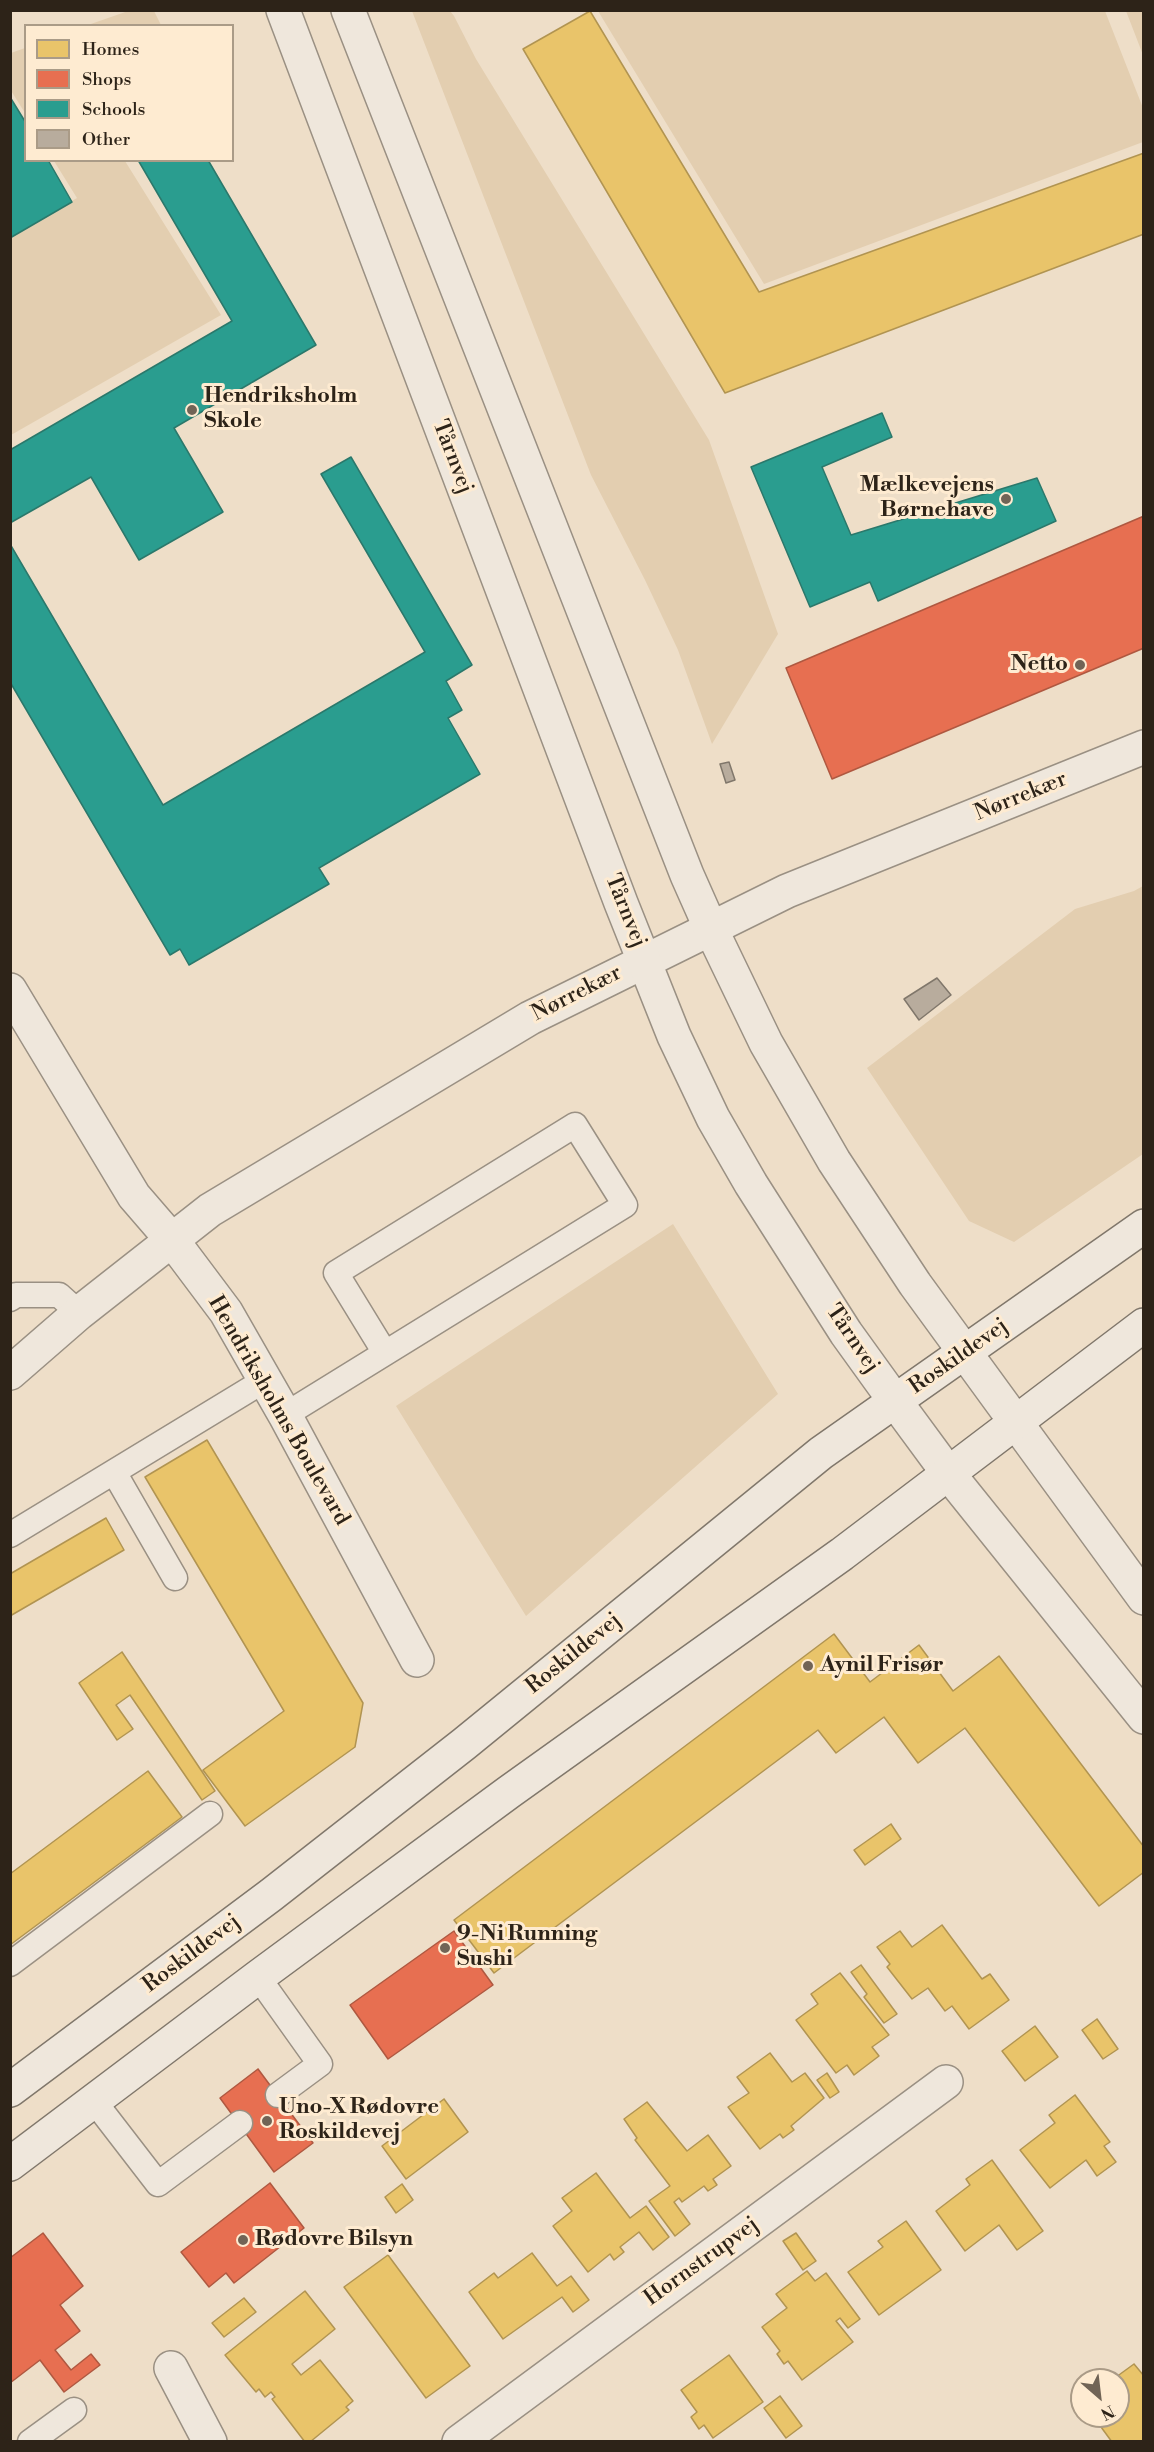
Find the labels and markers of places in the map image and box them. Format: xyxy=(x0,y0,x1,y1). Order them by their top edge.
place label: Hendriksholm Skole xyxy=(204,384,357,436)
marker: Hendriksholm Skole xyxy=(185,403,199,417)
place label: Mælkevejens Børnehave xyxy=(860,473,994,524)
marker: Mælkevejens Børnehave xyxy=(999,492,1013,506)
place label: Netto xyxy=(1011,652,1068,678)
marker: Netto xyxy=(1073,658,1087,672)
place label: Aynil Frisør xyxy=(820,1653,944,1679)
marker: Aynil Frisør xyxy=(801,1659,815,1673)
place label: 9-Ni Running Sushi xyxy=(457,1922,597,1974)
marker: 9-Ni Running Sushi xyxy=(438,1941,452,1955)
place label: Uno-X Rødovre Roskildevej xyxy=(279,2095,439,2146)
marker: Uno-X Rødovre Roskildevej xyxy=(260,2114,274,2128)
place label: Rødovre Bilsyn xyxy=(255,2227,413,2253)
marker: Rødovre Bilsyn xyxy=(236,2233,250,2247)

